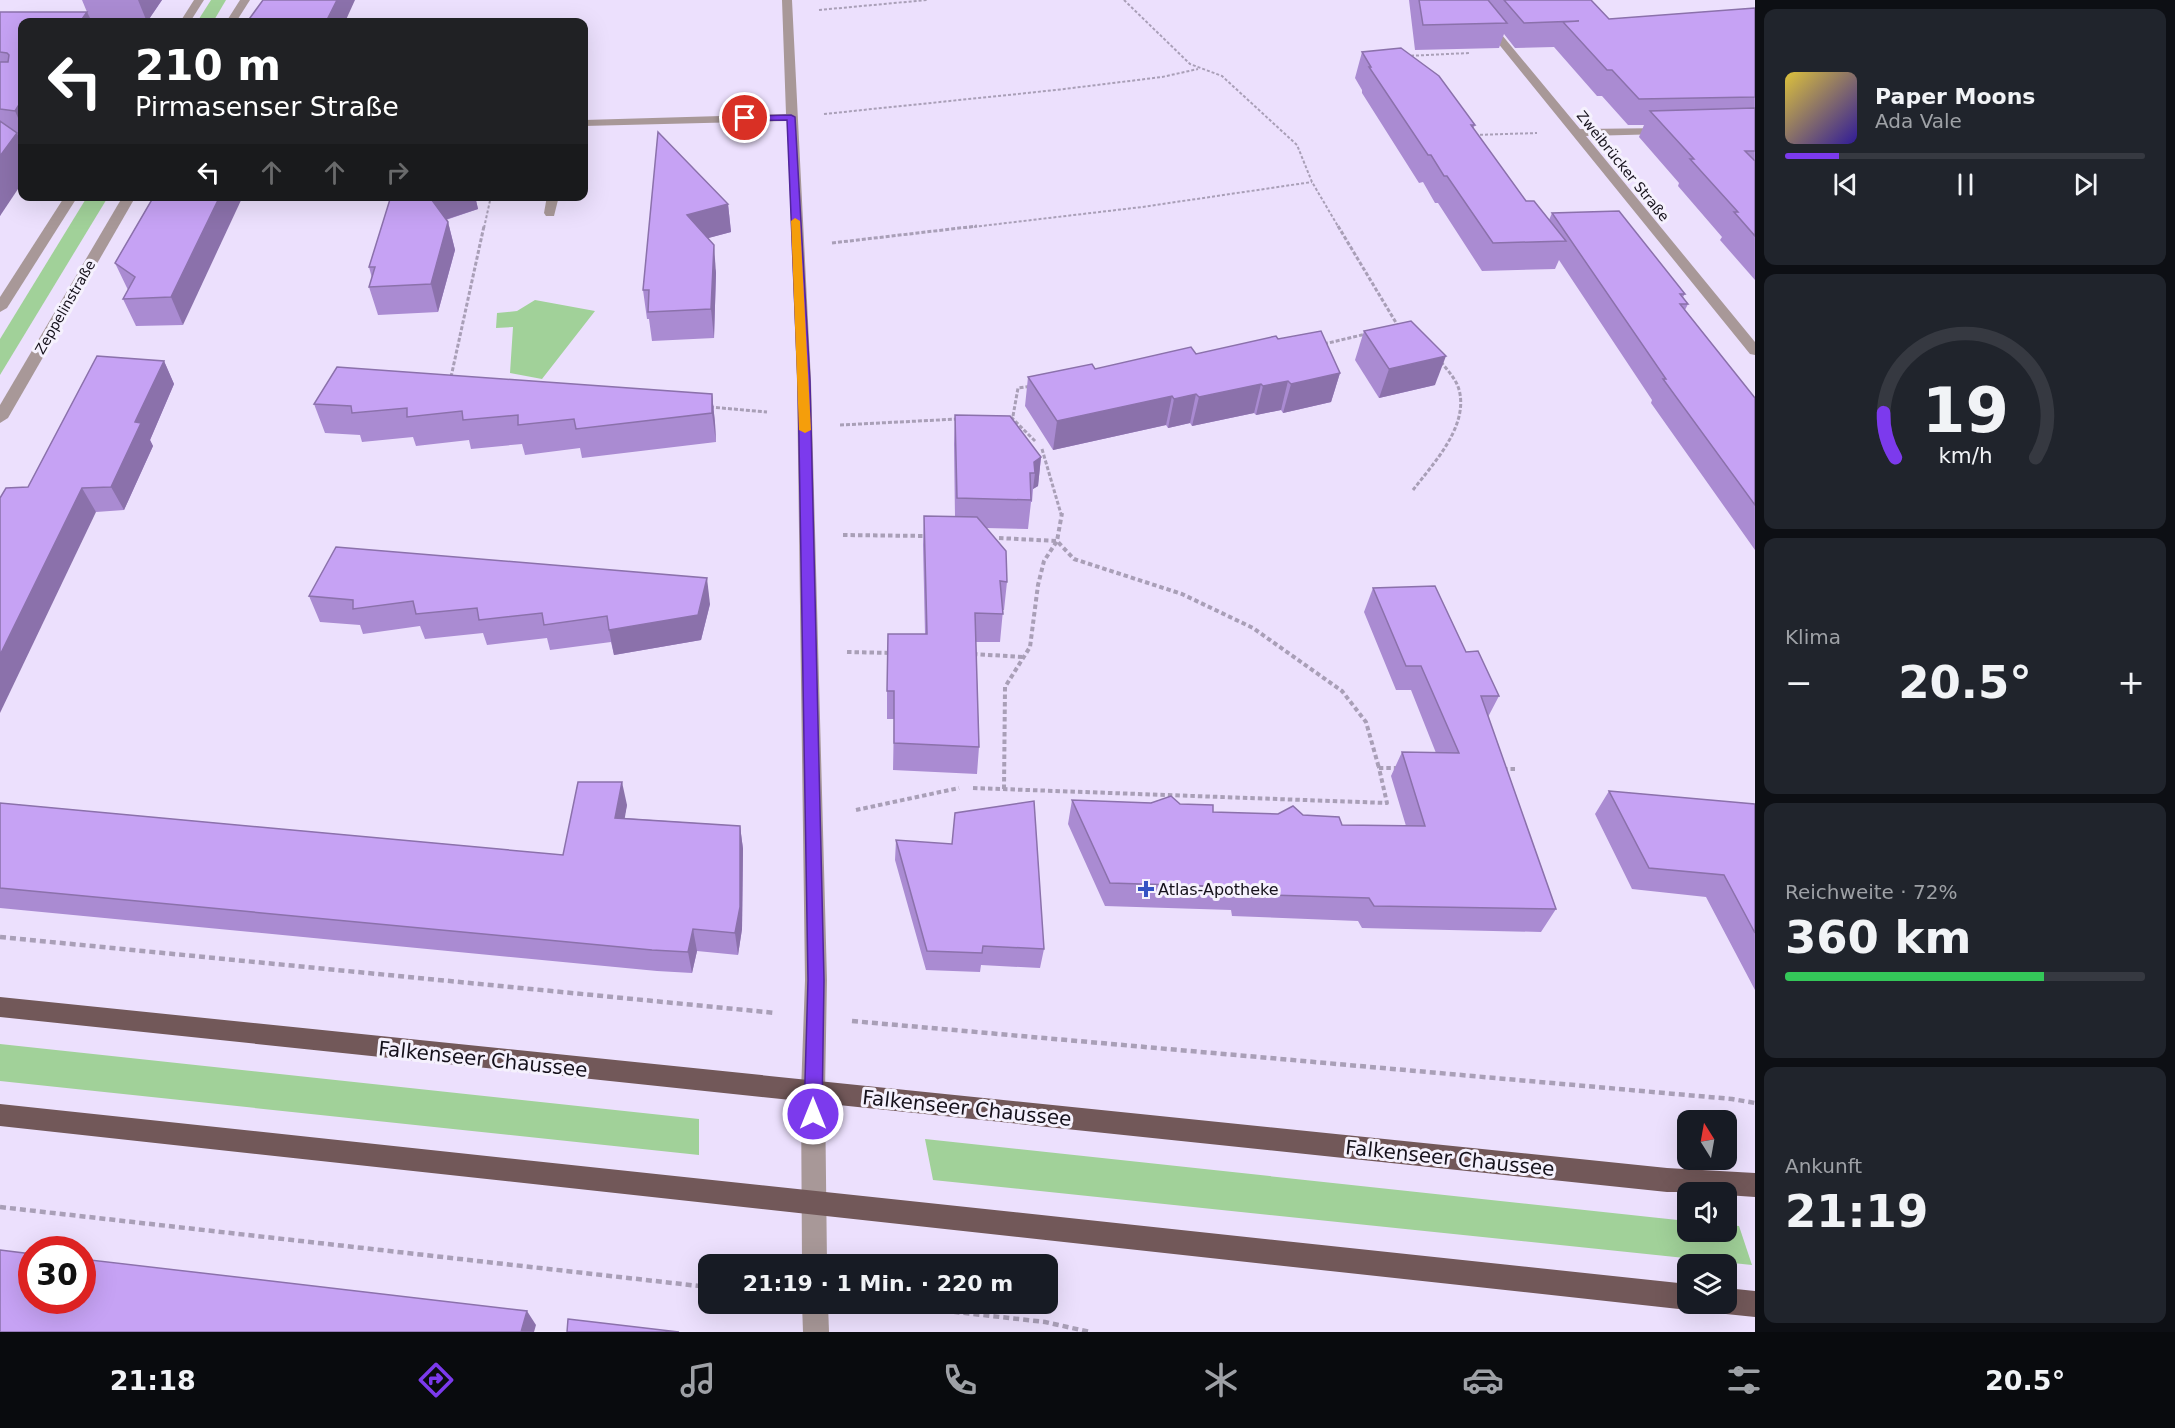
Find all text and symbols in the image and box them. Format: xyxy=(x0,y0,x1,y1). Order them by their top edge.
text: 210 m xyxy=(135,41,281,90)
icon: left xyxy=(36,42,114,120)
text: Paper Moons xyxy=(1875,84,2035,109)
text: Pirmasenser Straße xyxy=(135,91,399,122)
pin xyxy=(719,92,770,143)
icon: arrive xyxy=(728,101,761,134)
street label: Zweibrücker Straße xyxy=(1574,108,1672,224)
text: Ada Vale xyxy=(1875,109,1962,133)
icon: left xyxy=(192,156,225,189)
icon: ahead xyxy=(255,156,288,189)
icon: ahead xyxy=(318,156,351,189)
icon: right xyxy=(381,156,414,189)
icon: previous xyxy=(1829,168,1862,201)
icon: pause xyxy=(1949,168,1982,201)
icon: next xyxy=(2069,168,2102,201)
street label: Zeppelinstraße xyxy=(32,257,98,357)
text: 19 xyxy=(1922,375,2008,448)
text: km/h xyxy=(1938,444,1992,469)
text: Klima xyxy=(1785,625,1841,649)
text: 20.5° xyxy=(1898,656,2032,709)
text: − xyxy=(1785,663,1813,702)
text: + xyxy=(2117,663,2145,702)
place label: Atlas-Apotheke xyxy=(1158,880,1279,899)
text: Reichweite · 72% xyxy=(1785,880,1957,904)
marker: Atlas-Apotheke xyxy=(1139,882,1153,896)
text: 360 km xyxy=(1785,911,1971,964)
street label: Falkenseer Chaussee xyxy=(377,1036,589,1082)
position arrow xyxy=(781,1082,845,1146)
street label: Falkenseer Chaussee xyxy=(861,1085,1073,1131)
north arrow xyxy=(1677,1110,1737,1170)
map controls xyxy=(1677,1110,1737,1314)
street label: Falkenseer Chaussee xyxy=(1344,1135,1556,1181)
text: Ankunft xyxy=(1785,1154,1862,1178)
button: sound xyxy=(1677,1182,1737,1242)
text: 21:19 xyxy=(1785,1185,1928,1238)
speed limit sign: 30 xyxy=(18,1236,96,1314)
button: layers xyxy=(1677,1254,1737,1314)
text: 21:19 · 1 Min. · 220 m xyxy=(743,1271,1013,1296)
icon: directions xyxy=(415,1359,457,1401)
icon: music xyxy=(677,1359,719,1401)
icon: phone xyxy=(939,1359,981,1401)
icon: climate xyxy=(1200,1359,1242,1401)
icon: car xyxy=(1462,1359,1504,1401)
icon: filters xyxy=(1723,1359,1765,1401)
text: 21:18 xyxy=(110,1365,196,1396)
text: 20.5° xyxy=(1985,1365,2065,1396)

